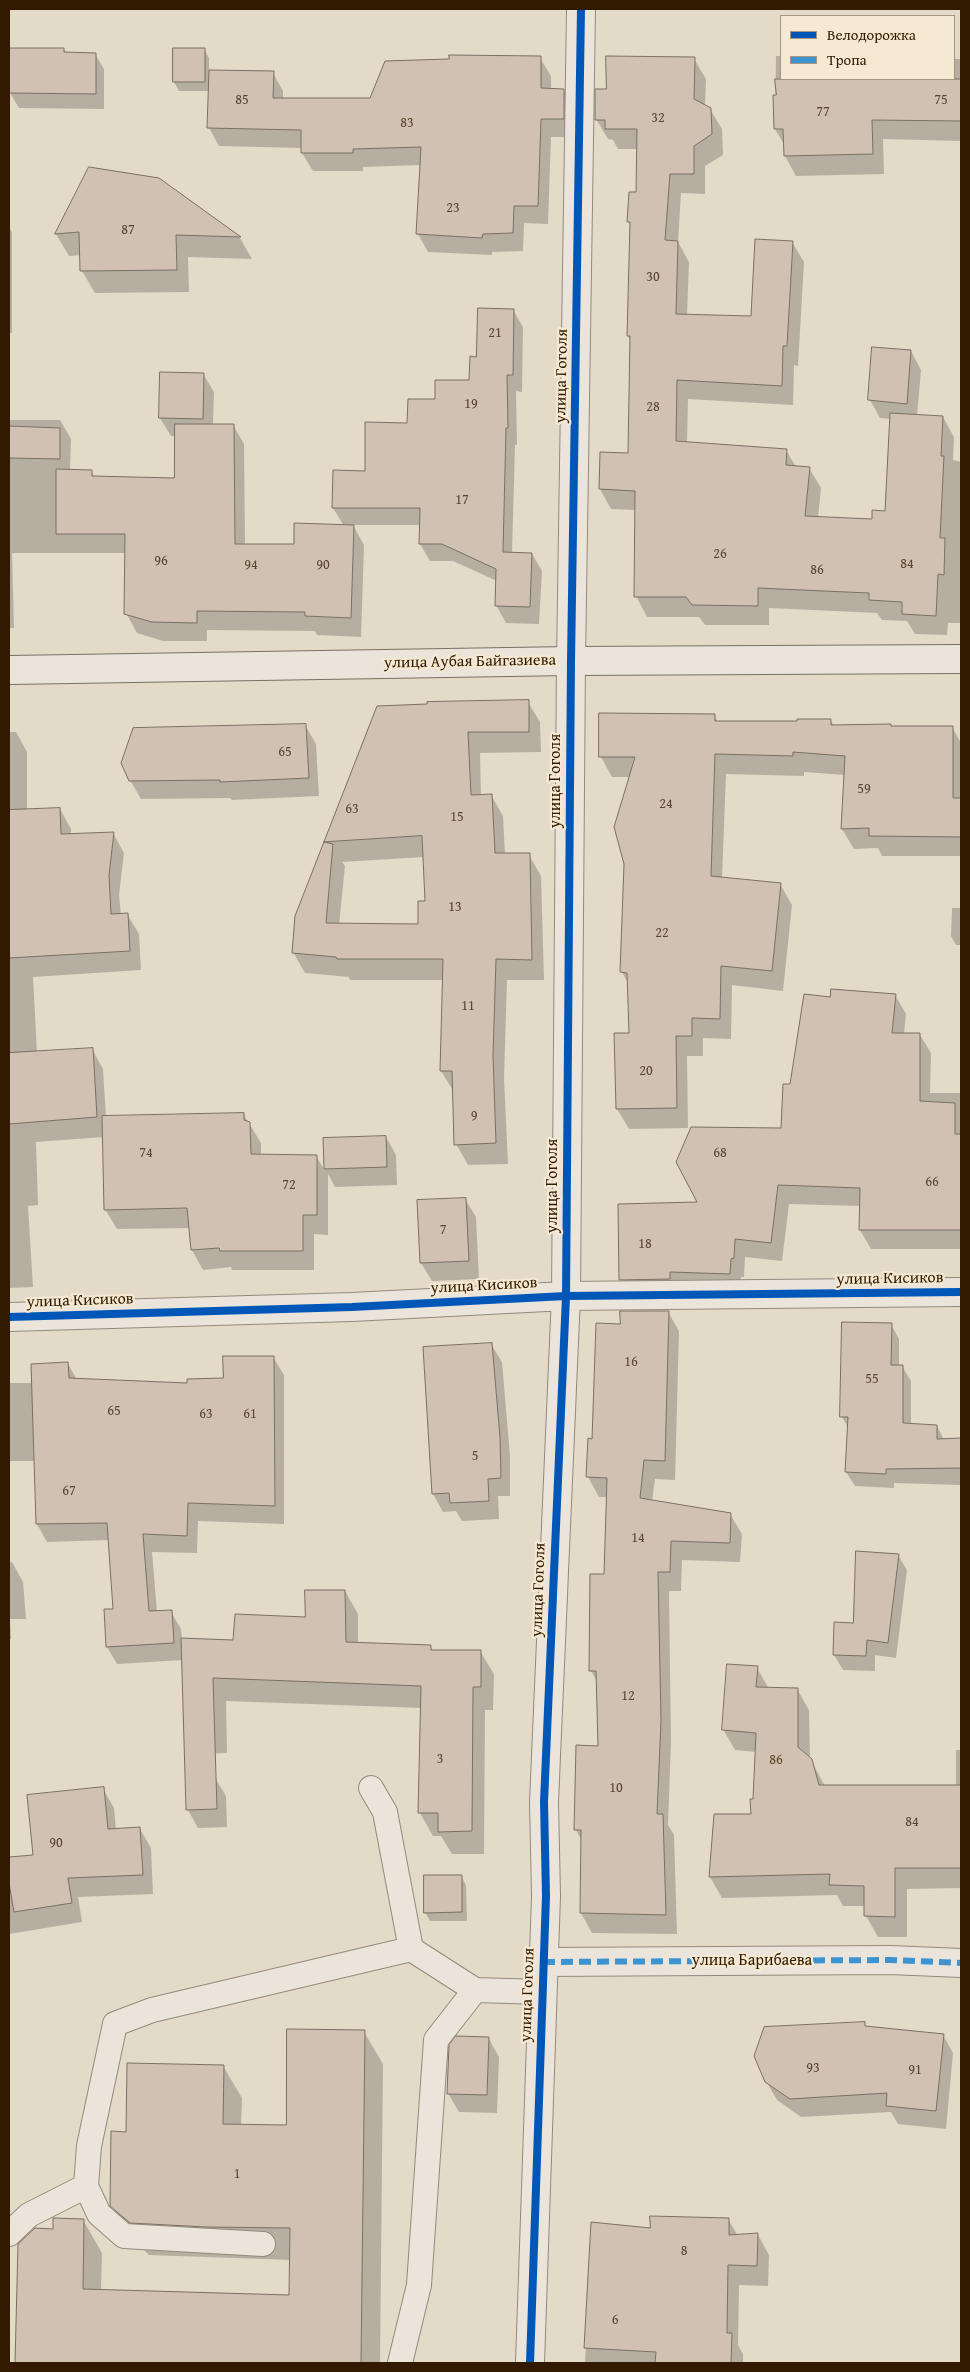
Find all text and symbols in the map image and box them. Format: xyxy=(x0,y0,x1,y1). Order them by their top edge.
legend xyxy=(780,15,955,80)
text: Велодорожка xyxy=(827,24,916,45)
text: Тропа xyxy=(827,49,867,70)
house number: 85 xyxy=(235,92,249,108)
house number: 75 xyxy=(934,92,948,108)
house number: 77 xyxy=(816,104,830,120)
house number: 32 xyxy=(651,110,665,126)
house number: 83 xyxy=(400,115,414,131)
house number: 23 xyxy=(446,200,460,216)
house number: 87 xyxy=(121,222,135,238)
house number: 30 xyxy=(646,269,660,285)
house number: 21 xyxy=(488,325,502,341)
street label: улица Гоголя xyxy=(552,329,572,423)
house number: 19 xyxy=(464,396,478,412)
house number: 28 xyxy=(646,399,660,415)
house number: 17 xyxy=(455,492,469,508)
house number: 26 xyxy=(713,546,727,562)
house number: 96 xyxy=(154,553,168,569)
house number: 84 xyxy=(900,556,914,572)
house number: 94 xyxy=(244,557,258,573)
house number: 90 xyxy=(316,557,330,573)
house number: 86 xyxy=(810,562,824,578)
street label: улица Аубая Байгазиева xyxy=(384,651,556,673)
street label: улица Гоголя xyxy=(546,734,566,828)
house number: 65 xyxy=(278,744,292,760)
house number: 59 xyxy=(857,781,871,797)
house number: 24 xyxy=(659,796,673,812)
house number: 63 xyxy=(345,801,359,817)
house number: 15 xyxy=(450,809,464,825)
house number: 13 xyxy=(448,899,462,915)
house number: 22 xyxy=(655,925,669,941)
house number: 11 xyxy=(461,998,475,1014)
house number: 20 xyxy=(639,1063,653,1079)
house number: 9 xyxy=(471,1108,477,1124)
street label: улица Гоголя xyxy=(543,1139,563,1233)
house number: 74 xyxy=(139,1145,153,1161)
house number: 68 xyxy=(713,1145,727,1161)
house number: 66 xyxy=(925,1174,939,1190)
house number: 72 xyxy=(282,1177,296,1193)
house number: 7 xyxy=(440,1222,446,1238)
house number: 18 xyxy=(638,1236,652,1252)
street label: улица Кисиков xyxy=(836,1268,944,1290)
street label: улица Кисиков xyxy=(430,1274,538,1298)
street label: улица Кисиков xyxy=(26,1290,134,1312)
house number: 16 xyxy=(624,1354,638,1370)
house number: 55 xyxy=(865,1371,879,1387)
house number: 65 xyxy=(107,1403,121,1419)
house number: 63 xyxy=(199,1406,213,1422)
house number: 61 xyxy=(243,1406,257,1422)
house number: 5 xyxy=(472,1448,478,1464)
house number: 67 xyxy=(62,1483,76,1499)
house number: 14 xyxy=(631,1530,645,1546)
street label: улица Гоголя xyxy=(528,1542,550,1638)
house number: 12 xyxy=(621,1688,635,1704)
house number: 3 xyxy=(437,1751,443,1767)
house number: 86 xyxy=(769,1752,783,1768)
house number: 10 xyxy=(609,1780,623,1796)
house number: 84 xyxy=(905,1814,919,1830)
house number: 90 xyxy=(49,1835,63,1851)
street label: улица Гоголя xyxy=(517,1947,539,2043)
street label: улица Барибаева xyxy=(692,1951,812,1971)
house number: 93 xyxy=(806,2060,820,2076)
house number: 91 xyxy=(908,2062,922,2078)
house number: 1 xyxy=(234,2166,240,2182)
house number: 8 xyxy=(681,2243,687,2259)
house number: 6 xyxy=(612,2312,618,2328)

